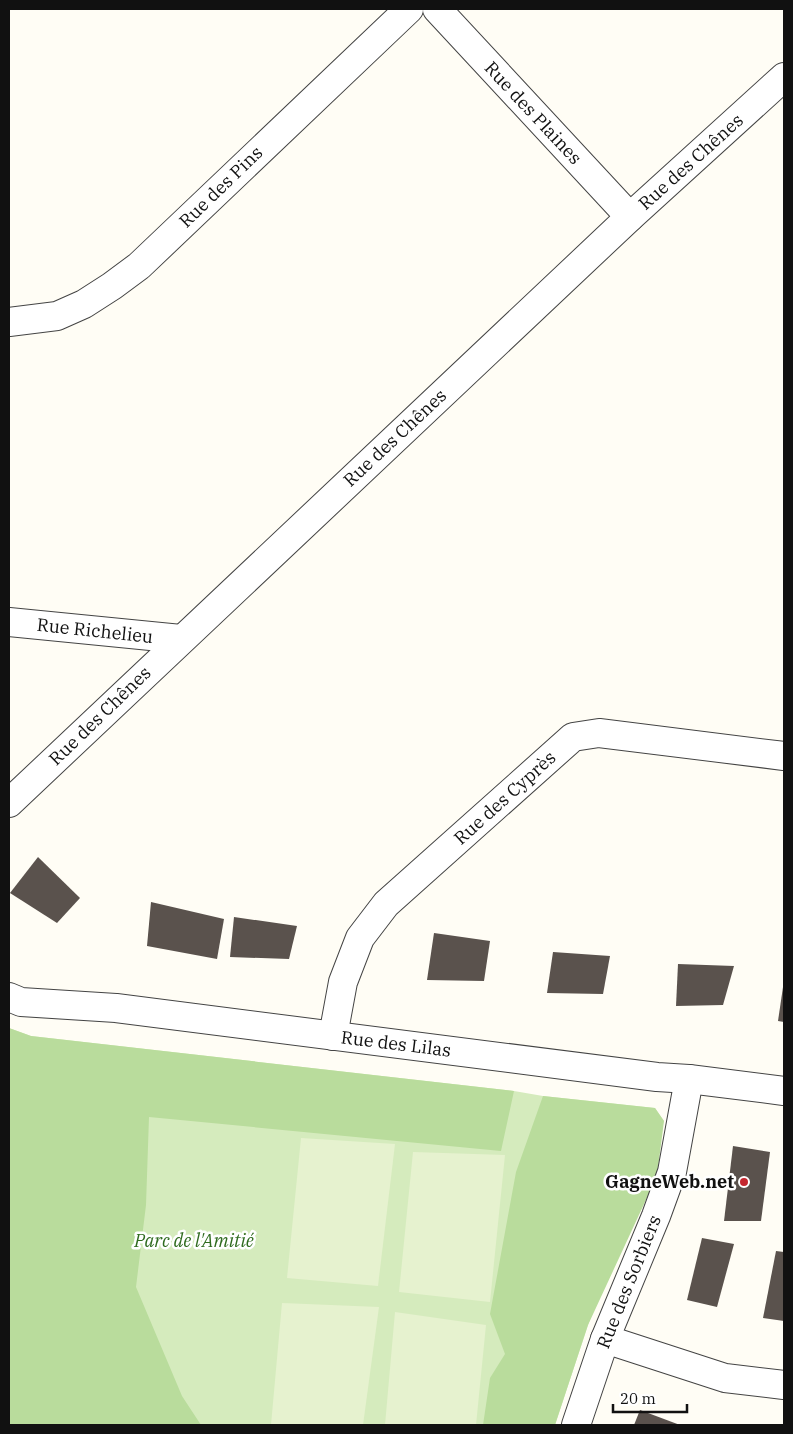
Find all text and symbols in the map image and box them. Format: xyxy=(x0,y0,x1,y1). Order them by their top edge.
street label: Rue des Plaines xyxy=(480,56,587,169)
street label: Rue des Chênes xyxy=(634,109,748,215)
street label: Rue des Pins xyxy=(174,141,267,232)
street label: Rue des Chênes xyxy=(338,384,451,491)
street label: Rue Richelieu xyxy=(36,613,154,648)
street label: Rue des Chênes xyxy=(44,661,155,770)
street label: Rue des Cyprès xyxy=(449,746,560,849)
street label: Rue des Lilas xyxy=(340,1025,453,1062)
place label: GagneWeb.net xyxy=(605,1170,734,1193)
marker: GagneWeb.net xyxy=(738,1176,750,1188)
street label: Rue des Sorbiers xyxy=(591,1212,666,1352)
park label: Parc de l'Amitié xyxy=(133,1229,255,1252)
scale bar xyxy=(613,1382,687,1414)
text: 20 m xyxy=(620,1389,656,1408)

